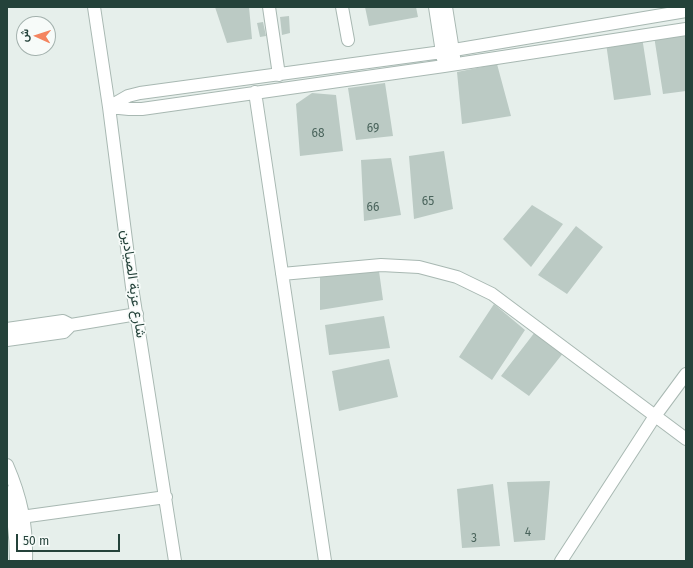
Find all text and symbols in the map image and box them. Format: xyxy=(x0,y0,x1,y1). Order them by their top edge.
north arrow xyxy=(16,16,56,56)
text: ش xyxy=(18,28,31,42)
house number: 69 xyxy=(367,122,379,136)
house number: 68 xyxy=(311,127,325,141)
house number: 65 xyxy=(422,195,434,209)
house number: 66 xyxy=(367,201,379,215)
street label: شارع عزبة الصيادين xyxy=(117,229,149,339)
scale bar xyxy=(18,526,122,552)
house number: 4 xyxy=(525,526,531,540)
house number: 3 xyxy=(471,532,477,546)
text: 50 m xyxy=(23,534,49,548)

